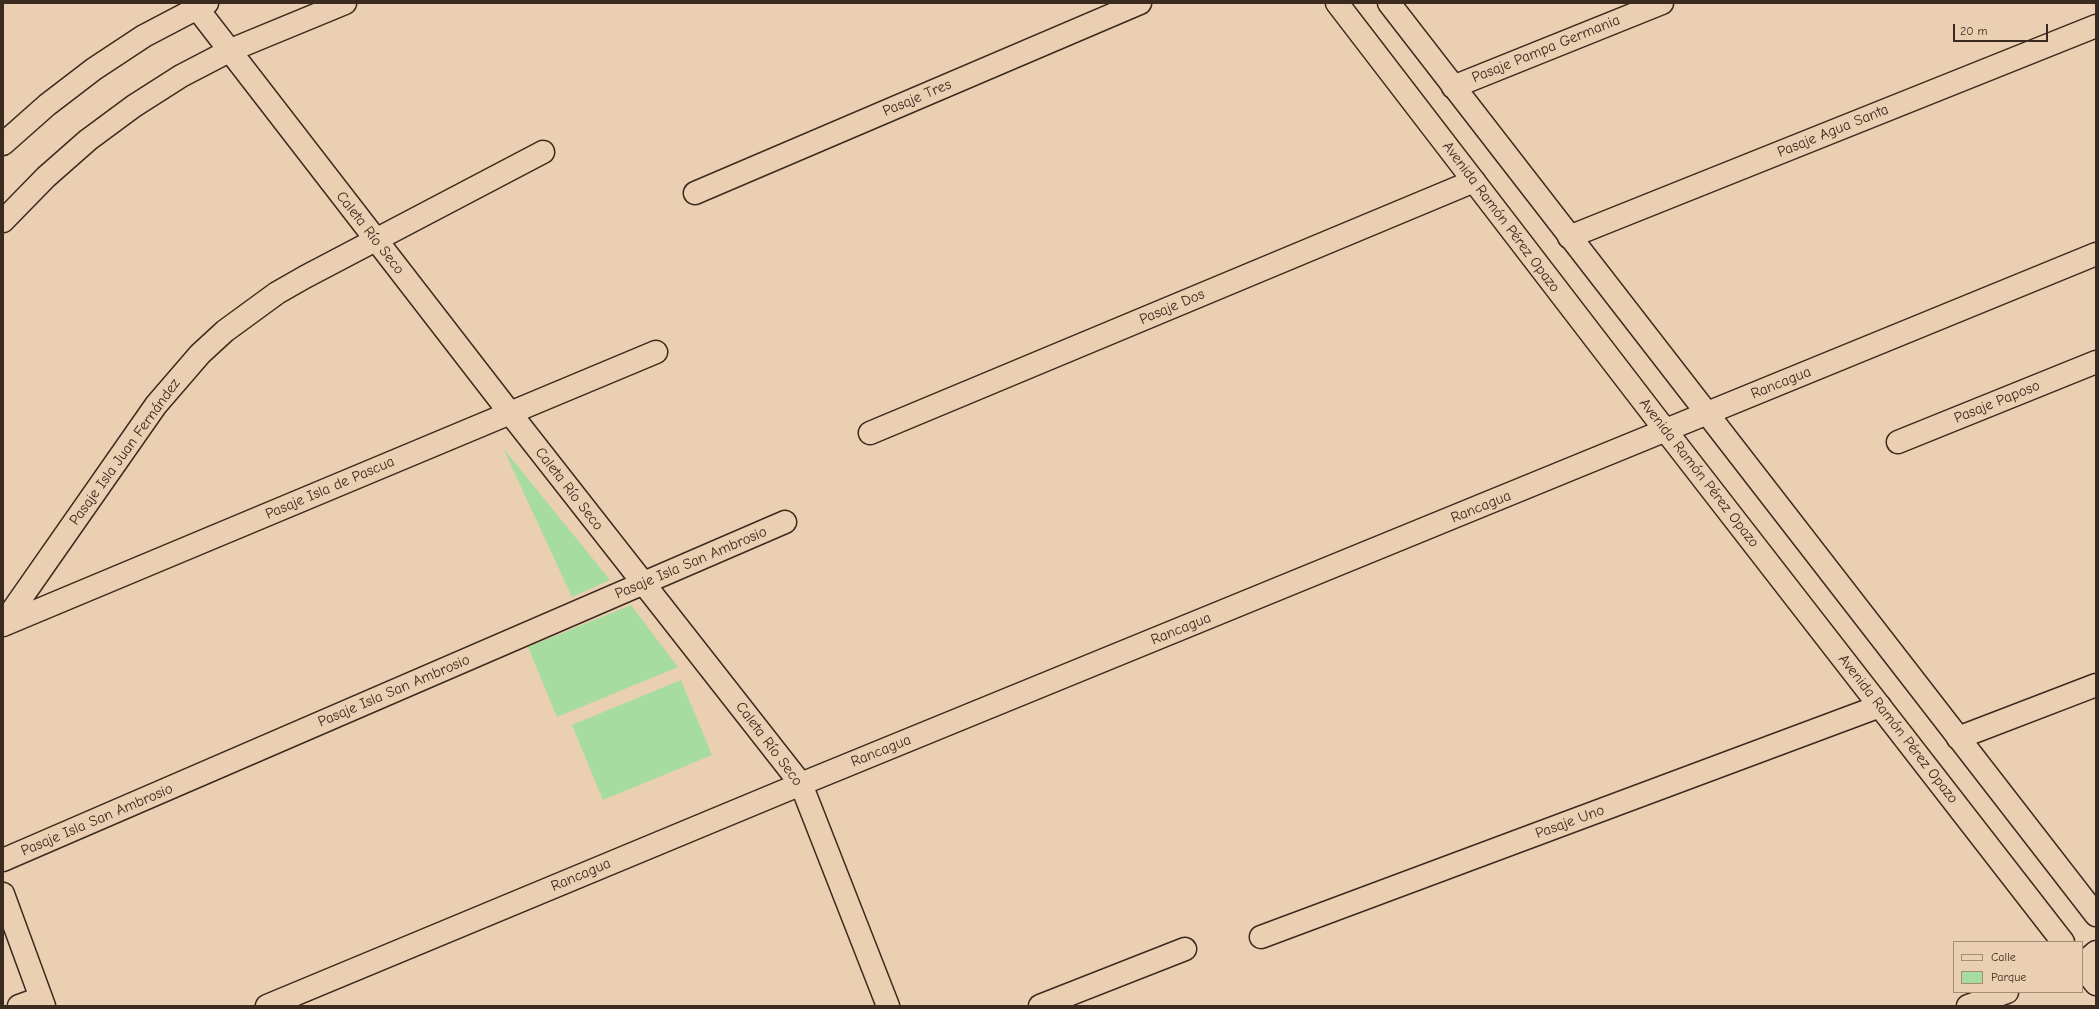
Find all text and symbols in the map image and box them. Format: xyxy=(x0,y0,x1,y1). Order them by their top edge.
street label: Pasaje Pampa Germania xyxy=(1469,11,1623,87)
scale bar xyxy=(1955,16,2050,42)
text: 20 m xyxy=(1960,24,1988,38)
street label: Pasaje Tres xyxy=(880,75,954,121)
street label: Pasaje Agua Santa xyxy=(1775,100,1891,162)
street label: Avenida Ramón Pérez Opazo xyxy=(1438,138,1564,296)
street label: Caleta Río Seco xyxy=(332,188,408,278)
street label: Pasaje Dos xyxy=(1137,285,1207,329)
street label: Rancagua xyxy=(1748,363,1814,403)
street label: Pasaje Isla Juan Fernández xyxy=(66,375,184,529)
street label: Pasaje Paposo xyxy=(1951,377,2043,427)
street label: Avenida Ramón Pérez Opazo xyxy=(1635,395,1763,551)
street label: Caleta Río Seco xyxy=(531,444,607,534)
street label: Pasaje Isla de Pascua xyxy=(263,453,397,523)
street label: Rancagua xyxy=(1448,487,1514,527)
street label: Pasaje Isla San Ambrosio xyxy=(612,523,770,603)
street label: Rancagua xyxy=(1148,609,1214,649)
street label: Pasaje Isla San Ambrosio xyxy=(315,651,473,731)
street label: Avenida Ramón Pérez Opazo xyxy=(1834,651,1962,807)
street label: Caleta Río Seco xyxy=(732,698,806,790)
street label: Rancagua xyxy=(848,731,914,771)
street label: Pasaje Isla San Ambrosio xyxy=(18,780,176,860)
street label: Pasaje Uno xyxy=(1533,801,1607,843)
street label: Rancagua xyxy=(548,854,614,896)
legend xyxy=(1953,941,2083,993)
text: Calle xyxy=(1991,950,2016,964)
text: Parque xyxy=(1991,970,2026,984)

